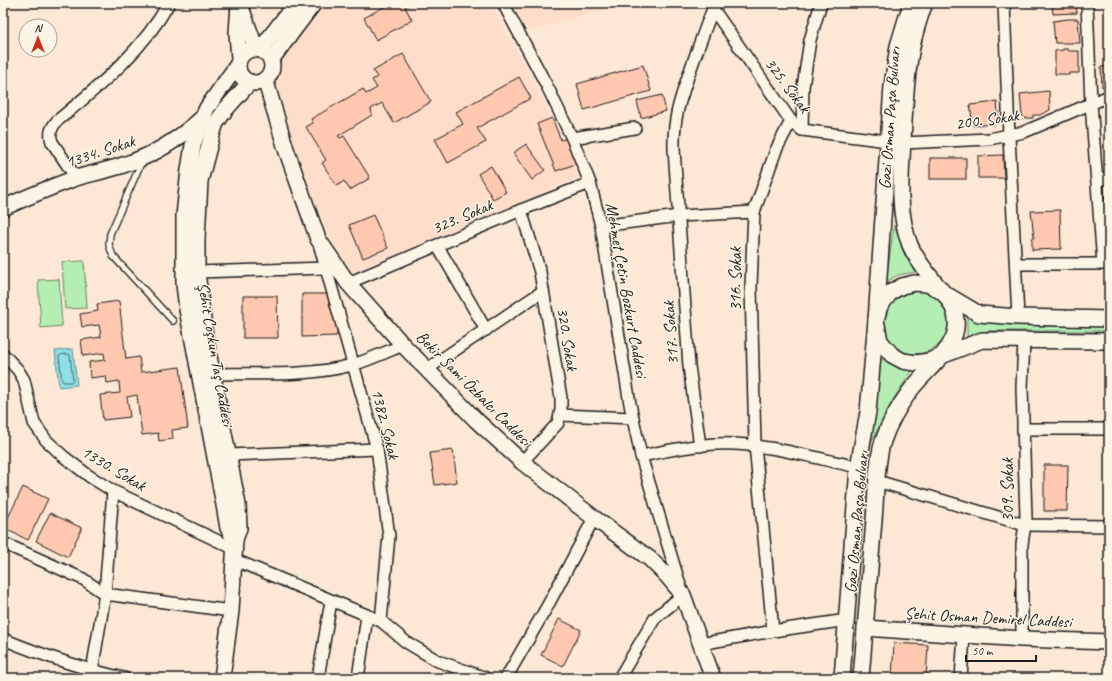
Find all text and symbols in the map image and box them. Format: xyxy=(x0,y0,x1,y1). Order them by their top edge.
north arrow xyxy=(18,18,58,58)
text: N xyxy=(35,21,44,35)
street label: Gazi Osman Paşa Bulvarı xyxy=(874,45,905,190)
street label: 325. Sokak xyxy=(760,54,816,119)
street label: 200. Sokak xyxy=(954,104,1022,134)
street label: 1334. Sokak xyxy=(63,130,139,172)
street label: 323. Sokak xyxy=(429,194,497,239)
street label: Mehmet Çetin Bozkurt Caddesi xyxy=(600,201,653,381)
street label: 316. Sokak xyxy=(725,245,746,311)
street label: Şehit Coşkun Taş Caddesi xyxy=(193,281,239,430)
street label: 317. Sokak xyxy=(658,299,683,365)
street label: 320. Sokak xyxy=(552,306,583,374)
street label: Bekir Sami Özbalcı Caddesi xyxy=(412,326,538,452)
street label: 1382. Sokak xyxy=(367,387,405,463)
street label: 1330. Sokak xyxy=(78,441,151,497)
street label: Gazi Osman Paşa Bulvarı xyxy=(840,449,873,594)
street label: 309. Sokak xyxy=(997,456,1018,522)
street label: Şehit Osman Demirel Caddesi xyxy=(904,603,1075,633)
scale bar xyxy=(966,637,1036,663)
text: 50 m xyxy=(972,643,994,659)

